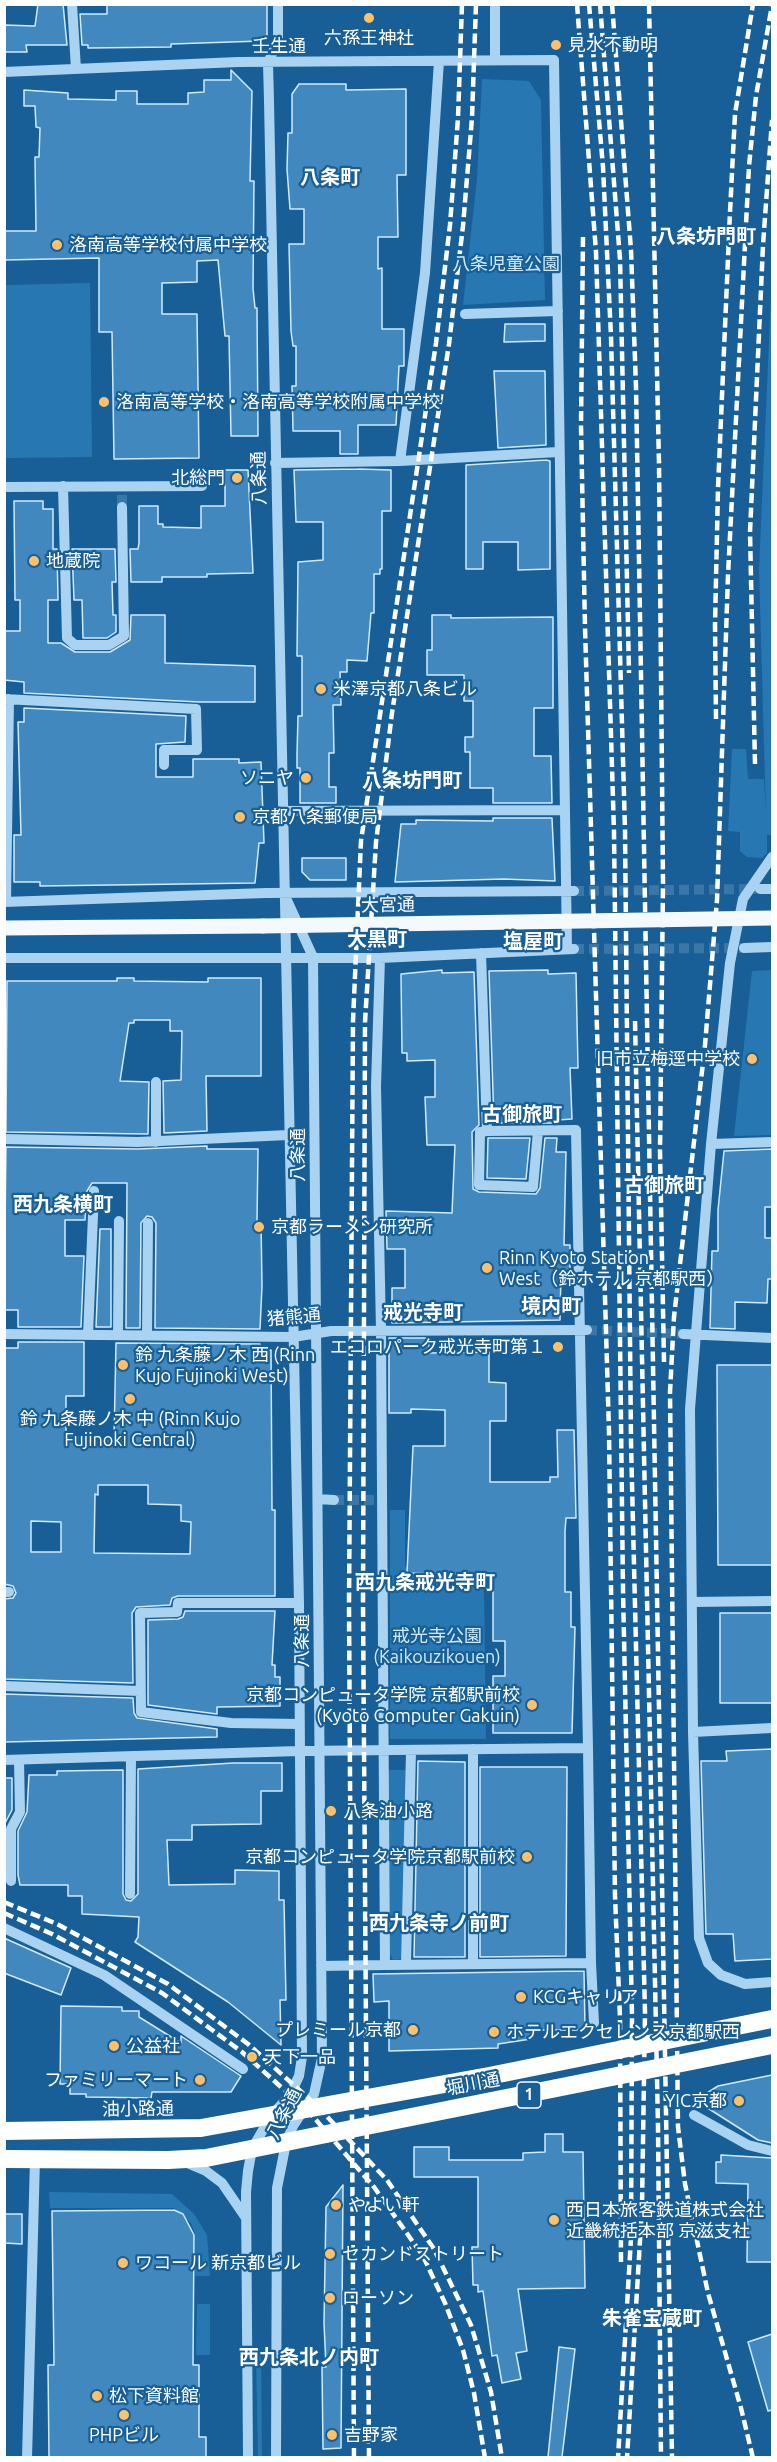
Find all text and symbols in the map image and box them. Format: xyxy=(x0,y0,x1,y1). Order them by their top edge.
marker: 六孫王神社 xyxy=(362,11,376,25)
place label: 六孫王神社 xyxy=(324,27,414,49)
place label: 見水不動明 xyxy=(568,34,658,56)
street label: 壬生通 xyxy=(252,35,306,57)
marker: 見水不動明 xyxy=(549,38,563,52)
district label: 八条町 xyxy=(300,165,360,189)
district label: 八条坊門町 xyxy=(656,224,756,248)
place label: 洛南高等学校付属中学校 xyxy=(69,234,267,256)
marker: 洛南高等学校付属中学校 xyxy=(50,238,64,252)
park label: 八条児童公園 xyxy=(452,253,560,275)
place label: 洛南高等学校・洛南高等学校附属中学校 xyxy=(116,391,440,413)
marker: 洛南高等学校・洛南高等学校附属中学校 xyxy=(97,395,111,409)
street label: 八条通 xyxy=(248,451,270,505)
place label: 北総門 xyxy=(171,467,225,489)
marker: 北総門 xyxy=(230,471,244,485)
place label: 地蔵院 xyxy=(46,550,100,572)
marker: 地蔵院 xyxy=(27,554,41,568)
place label: 米澤京都八条ビル xyxy=(333,678,477,700)
marker: 米澤京都八条ビル xyxy=(314,682,328,696)
place label: ソニヤ xyxy=(240,767,294,789)
district label: 八条坊門町 xyxy=(362,768,462,792)
marker: ソニヤ xyxy=(299,771,313,785)
place label: 京都八条郵便局 xyxy=(252,806,378,828)
marker: 京都八条郵便局 xyxy=(233,810,247,824)
street label: 大宮通 xyxy=(361,894,415,916)
district label: 大黒町 xyxy=(347,927,407,951)
district label: 塩屋町 xyxy=(503,929,563,953)
place label: 旧市立梅逕中学校 xyxy=(596,1048,740,1070)
marker: 旧市立梅逕中学校 xyxy=(745,1052,759,1066)
district label: 古御旅町 xyxy=(482,1102,562,1126)
street label: 八条通 xyxy=(287,1128,309,1182)
district label: 古御旅町 xyxy=(624,1173,704,1197)
district label: 西九条横町 xyxy=(13,1192,113,1216)
place label: 京都ラーメン研究所 xyxy=(271,1216,433,1238)
marker: 京都ラーメン研究所 xyxy=(252,1220,266,1234)
place label: Rinn Kyoto Station West（鈴ホテル 京都駅西） xyxy=(499,1247,724,1290)
marker: Rinn Kyoto Station West（鈴ホテル 京都駅西） xyxy=(480,1261,494,1275)
district label: 境内町 xyxy=(521,1294,581,1318)
district label: 戒光寺町 xyxy=(383,1300,463,1324)
street label: 猪熊通 xyxy=(266,1304,322,1330)
place label: エコロパーク戒光寺町第１ xyxy=(330,1336,546,1358)
marker: エコロパーク戒光寺町第１ xyxy=(551,1340,565,1354)
place label: 鈴 九条藤ノ木 西 (Rinn Kujo Fujinoki West) xyxy=(135,1344,315,1386)
marker: 鈴 九条藤ノ木 西 (Rinn Kujo Fujinoki West) xyxy=(116,1358,130,1372)
marker: 鈴 九条藤ノ木 中 (Rinn Kujo Fujinoki Central) xyxy=(123,1392,137,1406)
place label: 鈴 九条藤ノ木 中 (Rinn Kujo Fujinoki Central) xyxy=(20,1408,240,1450)
district label: 西九条戒光寺町 xyxy=(355,1570,495,1594)
street label: 八条通 xyxy=(291,1614,313,1668)
park label: 戒光寺公園 (Kaikouzikouen) xyxy=(373,1625,501,1668)
place label: 京都コンピュータ学院 京都駅前校 (Kyoto Computer Gakuin) xyxy=(246,1684,520,1726)
marker: 京都コンピュータ学院 京都駅前校 (Kyoto Computer Gakuin) xyxy=(525,1698,539,1712)
place label: 八条油小路 xyxy=(343,1800,433,1822)
marker: 八条油小路 xyxy=(324,1804,338,1818)
place label: 京都コンピュータ学院京都駅前校 xyxy=(245,1846,515,1868)
marker: 京都コンピュータ学院京都駅前校 xyxy=(520,1850,534,1864)
district label: 西九条寺ノ前町 xyxy=(369,1911,509,1935)
place label: KCGキャリア xyxy=(533,1986,638,2008)
marker: KCGキャリア xyxy=(514,1990,528,2004)
place label: プレミール京都 xyxy=(275,2019,401,2041)
place label: ホテルエクセレンス京都駅西 xyxy=(506,2021,740,2043)
marker: プレミール京都 xyxy=(406,2023,420,2037)
marker: ホテルエクセレンス京都駅西 xyxy=(487,2025,501,2039)
place label: 公益社 xyxy=(126,2035,180,2057)
marker: 公益社 xyxy=(107,2039,121,2053)
place label: 天下一品 xyxy=(264,2046,336,2068)
marker: 天下一品 xyxy=(245,2050,259,2064)
street label: 堀川通 xyxy=(444,2068,502,2100)
place label: ファミリーマート xyxy=(44,2069,188,2091)
marker: ファミリーマート xyxy=(193,2073,207,2087)
road number: 1 xyxy=(517,2082,541,2108)
street label: 八条通 xyxy=(262,2085,306,2143)
place label: YIC京都 xyxy=(665,2090,727,2112)
marker: YIC京都 xyxy=(732,2094,746,2108)
street label: 油小路通 xyxy=(102,2098,174,2120)
place label: やよい軒 xyxy=(348,2194,420,2216)
marker: やよい軒 xyxy=(329,2198,343,2212)
place label: 西日本旅客鉄道株式会社 近畿統括本部 京滋支社 xyxy=(566,2199,764,2242)
marker: 西日本旅客鉄道株式会社 近畿統括本部 京滋支社 xyxy=(547,2213,561,2227)
place label: セカンドストリート xyxy=(342,2243,504,2265)
marker: セカンドストリート xyxy=(323,2247,337,2261)
place label: ワコール 新京都ビル xyxy=(135,2252,301,2274)
marker: ワコール 新京都ビル xyxy=(116,2256,130,2270)
place label: ローソン xyxy=(342,2287,414,2309)
marker: ローソン xyxy=(323,2291,337,2305)
district label: 朱雀宝蔵町 xyxy=(602,2306,702,2330)
district label: 西九条北ノ内町 xyxy=(239,2345,379,2369)
place label: 松下資料館 xyxy=(109,2385,199,2407)
marker: 松下資料館 xyxy=(90,2389,104,2403)
marker: PHPビル xyxy=(117,2408,131,2422)
place label: PHPビル xyxy=(89,2424,159,2446)
place label: 吉野家 xyxy=(344,2424,398,2446)
marker: 吉野家 xyxy=(325,2428,339,2442)

